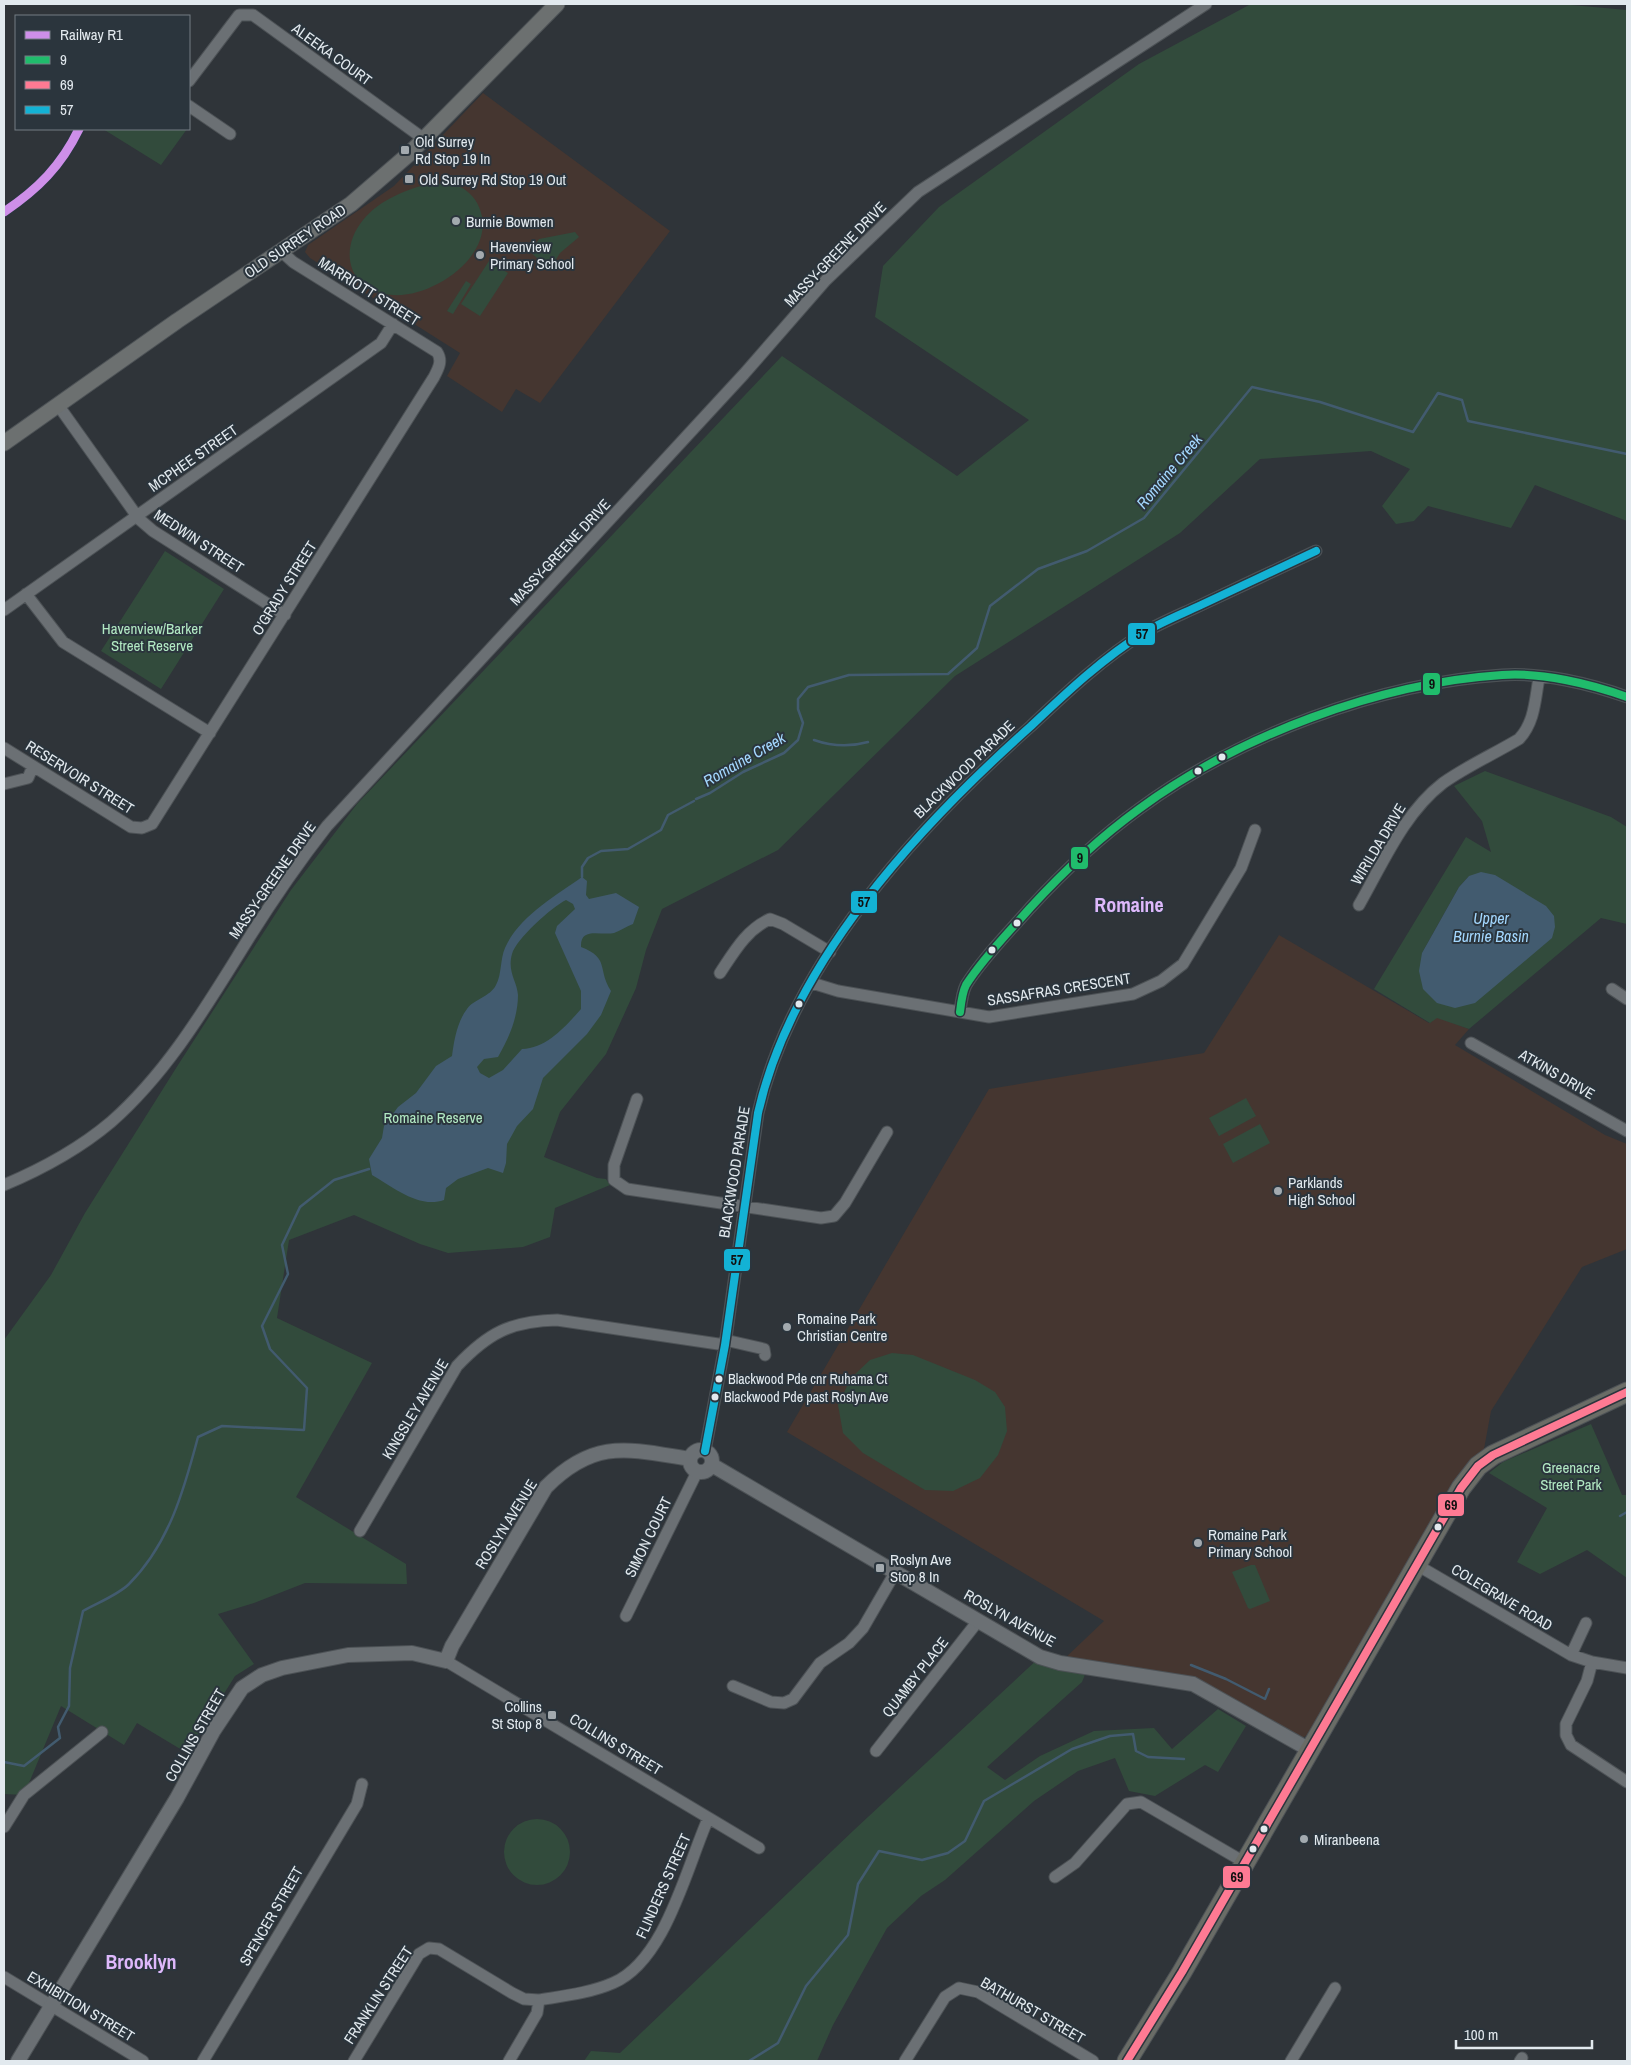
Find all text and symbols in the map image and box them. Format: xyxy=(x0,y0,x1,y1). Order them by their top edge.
legend xyxy=(15,15,190,130)
street label: ALEEKA COURT xyxy=(287,17,377,90)
text: Railway R1 xyxy=(60,24,123,45)
text: 9 xyxy=(60,49,67,70)
text: 69 xyxy=(60,74,74,95)
text: 57 xyxy=(60,99,74,120)
place label: Old Surrey Rd Stop 19 In xyxy=(415,131,490,169)
marker: Old Surrey Rd Stop 19 In xyxy=(399,144,411,156)
place label: Old Surrey Rd Stop 19 Out xyxy=(419,169,567,190)
marker: Old Surrey Rd Stop 19 Out xyxy=(403,173,415,185)
street label: MASSY-GREENE DRIVE xyxy=(779,197,891,311)
street label: OLD SURREY ROAD xyxy=(240,199,350,283)
place label: Burnie Bowmen xyxy=(466,211,554,232)
marker: Burnie Bowmen xyxy=(450,215,462,227)
place label: Havenview Primary School xyxy=(490,236,574,274)
marker: Havenview Primary School xyxy=(474,249,486,261)
street label: MARRIOTT STREET xyxy=(314,251,424,331)
street label: MCPHEE STREET xyxy=(144,419,242,497)
water label: Romaine Creek xyxy=(1131,428,1207,513)
street label: MASSY-GREENE DRIVE xyxy=(505,494,615,610)
street label: MEDWIN STREET xyxy=(150,504,248,578)
street label: O'GRADY STREET xyxy=(247,536,322,639)
park label: Havenview/Barker Street Reserve xyxy=(102,618,202,656)
line badge: 57 xyxy=(1127,622,1156,646)
text: 57 xyxy=(1136,625,1149,643)
line badge: 9 xyxy=(1422,672,1441,696)
text: 9 xyxy=(1429,675,1435,693)
street label: BLACKWOOD PARADE xyxy=(909,715,1019,823)
water label: Romaine Creek xyxy=(699,726,790,791)
street label: RESERVOIR STREET xyxy=(22,735,139,819)
unlabelled marker xyxy=(1217,752,1227,762)
unlabelled marker xyxy=(1193,766,1203,776)
street label: WIRILDA DRIVE xyxy=(1345,799,1411,889)
street label: MASSY-GREENE DRIVE xyxy=(224,817,320,943)
line badge: 9 xyxy=(1070,846,1089,870)
text: 9 xyxy=(1077,849,1083,867)
line badge: 57 xyxy=(850,890,878,914)
district label: Romaine xyxy=(1094,891,1164,918)
text: 57 xyxy=(858,893,871,911)
water label: Upper Burnie Basin xyxy=(1453,907,1529,947)
unlabelled marker xyxy=(1012,918,1022,928)
unlabelled marker xyxy=(987,945,997,955)
street label: SASSAFRAS CRESCENT xyxy=(986,967,1133,1011)
unlabelled marker xyxy=(794,999,804,1009)
street label: ATKINS DRIVE xyxy=(1514,1043,1599,1104)
street label: BLACKWOOD PARADE xyxy=(713,1105,755,1239)
park label: Romaine Reserve xyxy=(383,1107,483,1128)
place label: Parklands High School xyxy=(1288,1172,1355,1210)
marker: Parklands High School xyxy=(1272,1185,1284,1197)
line badge: 57 xyxy=(723,1248,751,1272)
text: 57 xyxy=(731,1251,744,1269)
place label: Romaine Park Christian Centre xyxy=(797,1308,887,1346)
marker: Romaine Park Christian Centre xyxy=(781,1321,793,1333)
street label: KINGSLEY AVENUE xyxy=(377,1355,453,1463)
place label: Blackwood Pde cnr Ruhama Ct xyxy=(728,1370,888,1388)
marker: Blackwood Pde cnr Ruhama Ct xyxy=(714,1374,724,1384)
place label: Blackwood Pde past Roslyn Ave xyxy=(724,1388,888,1406)
marker: Blackwood Pde past Roslyn Ave xyxy=(710,1392,720,1402)
park label: Greenacre Street Park xyxy=(1540,1457,1603,1495)
street label: ROSLYN AVENUE xyxy=(470,1475,542,1573)
street label: SIMON COURT xyxy=(619,1493,677,1581)
line badge: 69 xyxy=(1437,1493,1465,1517)
text: 69 xyxy=(1445,1496,1457,1514)
unlabelled marker xyxy=(1433,1522,1443,1532)
place label: Romaine Park Primary School xyxy=(1208,1524,1292,1562)
marker: Romaine Park Primary School xyxy=(1192,1537,1204,1549)
place label: Roslyn Ave Stop 8 In xyxy=(890,1549,951,1587)
street label: COLEGRAVE ROAD xyxy=(1447,1558,1557,1636)
marker: Roslyn Ave Stop 8 In xyxy=(874,1562,886,1574)
street label: ROSLYN AVENUE xyxy=(960,1584,1060,1652)
street label: QUAMBY PLACE xyxy=(877,1632,953,1722)
street label: COLLINS STREET xyxy=(160,1684,230,1786)
place label: Collins St Stop 8 xyxy=(491,1696,542,1734)
street label: COLLINS STREET xyxy=(566,1708,667,1780)
marker: Collins St Stop 8 xyxy=(546,1709,558,1721)
unlabelled marker xyxy=(1259,1824,1269,1834)
place label: Miranbeena xyxy=(1314,1829,1380,1850)
street label: FLINDERS STREET xyxy=(630,1830,696,1942)
marker: Miranbeena xyxy=(1298,1833,1310,1845)
unlabelled marker xyxy=(1248,1844,1258,1854)
street label: SPENCER STREET xyxy=(234,1862,308,1969)
line badge: 69 xyxy=(1222,1865,1251,1889)
text: 69 xyxy=(1231,1868,1243,1886)
street label: FRANKLIN STREET xyxy=(338,1942,418,2048)
district label: Brooklyn xyxy=(105,1948,177,1975)
street label: EXHIBITION STREET xyxy=(23,1966,139,2047)
street label: BATHURST STREET xyxy=(977,1972,1089,2049)
scale bar xyxy=(1456,2018,1592,2050)
text: 100 m xyxy=(1464,2024,1498,2045)

